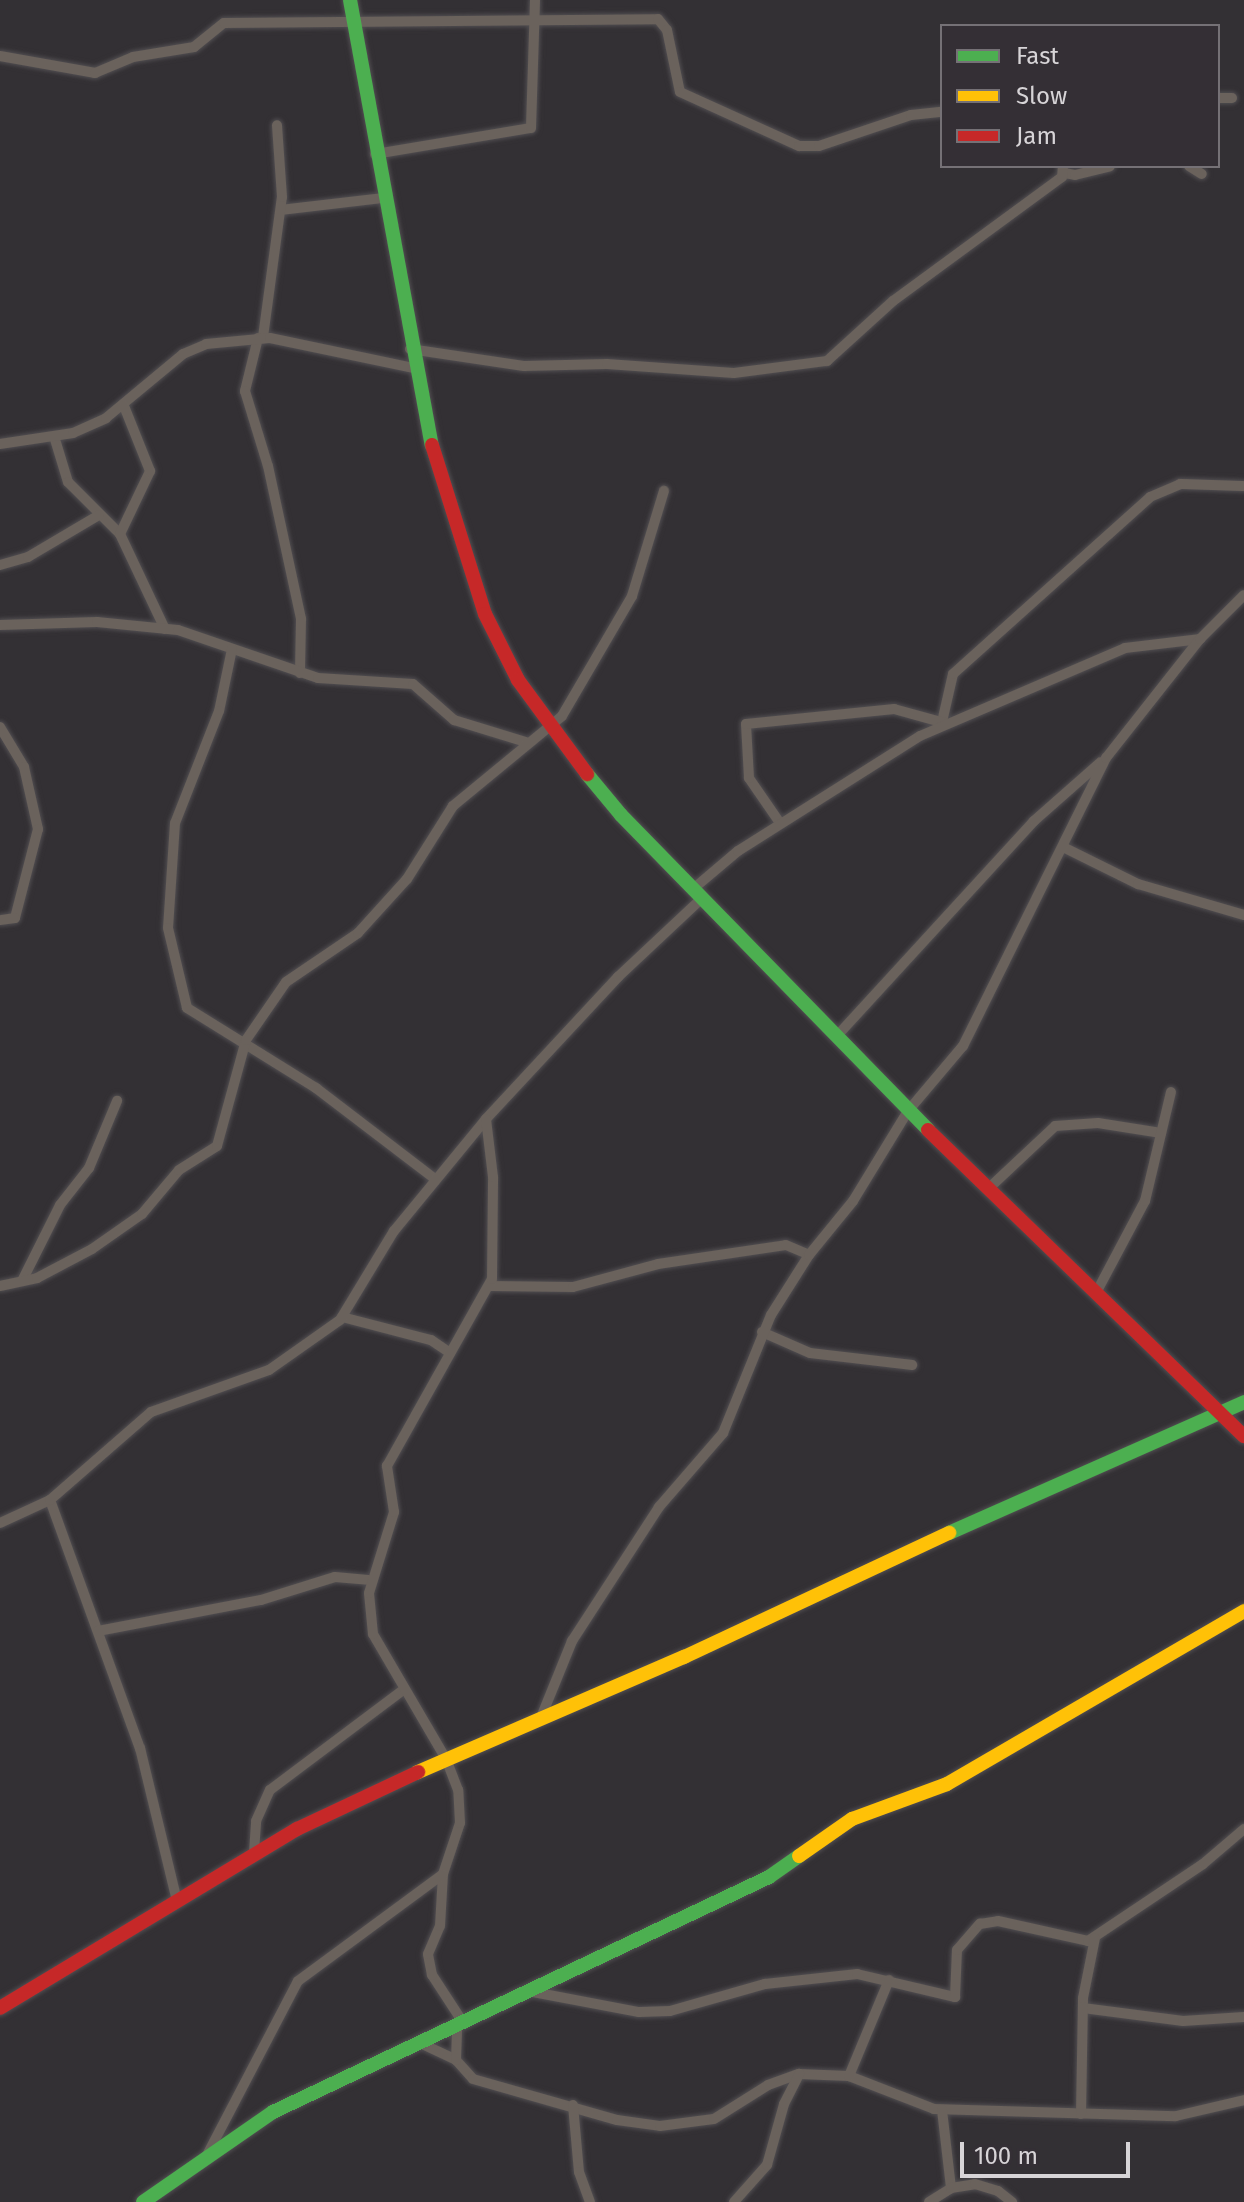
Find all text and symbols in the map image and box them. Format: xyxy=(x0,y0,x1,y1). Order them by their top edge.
legend xyxy=(940,24,1220,168)
text: Fast xyxy=(1016,42,1059,70)
text: Slow xyxy=(1016,82,1067,110)
text: Jam xyxy=(1016,122,1057,150)
scale bar xyxy=(964,2126,1134,2176)
text: 100 m xyxy=(974,2142,1038,2170)

